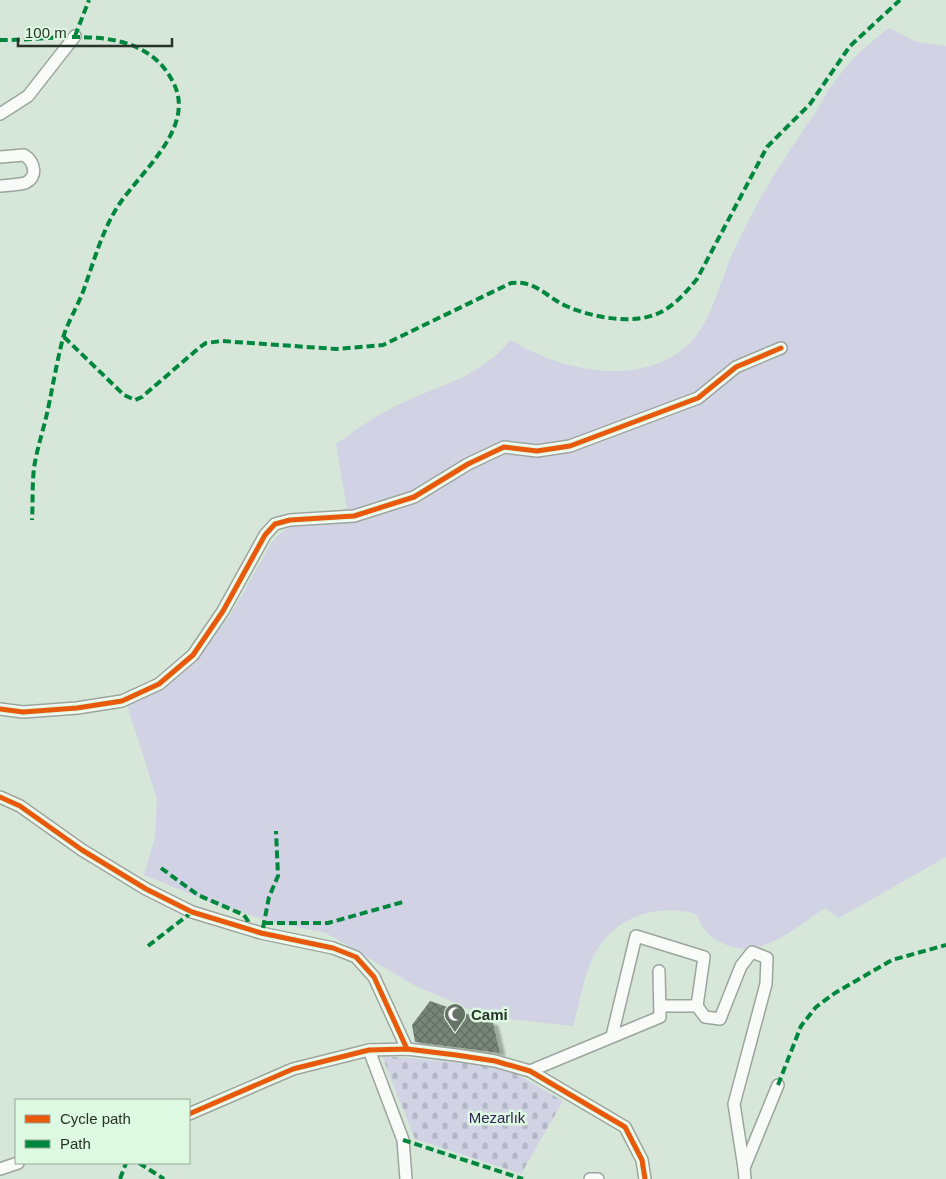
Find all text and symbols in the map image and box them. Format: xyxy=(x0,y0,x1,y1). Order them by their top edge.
scale bar xyxy=(18,15,171,47)
text: 100 m xyxy=(25,24,67,41)
mosque icon: Cami xyxy=(443,1002,467,1033)
place label: Cami xyxy=(471,1006,508,1023)
legend xyxy=(15,1099,190,1164)
park label: Mezarlık xyxy=(469,1109,526,1126)
text: Cycle path xyxy=(60,1110,131,1127)
text: Path xyxy=(60,1135,91,1152)

